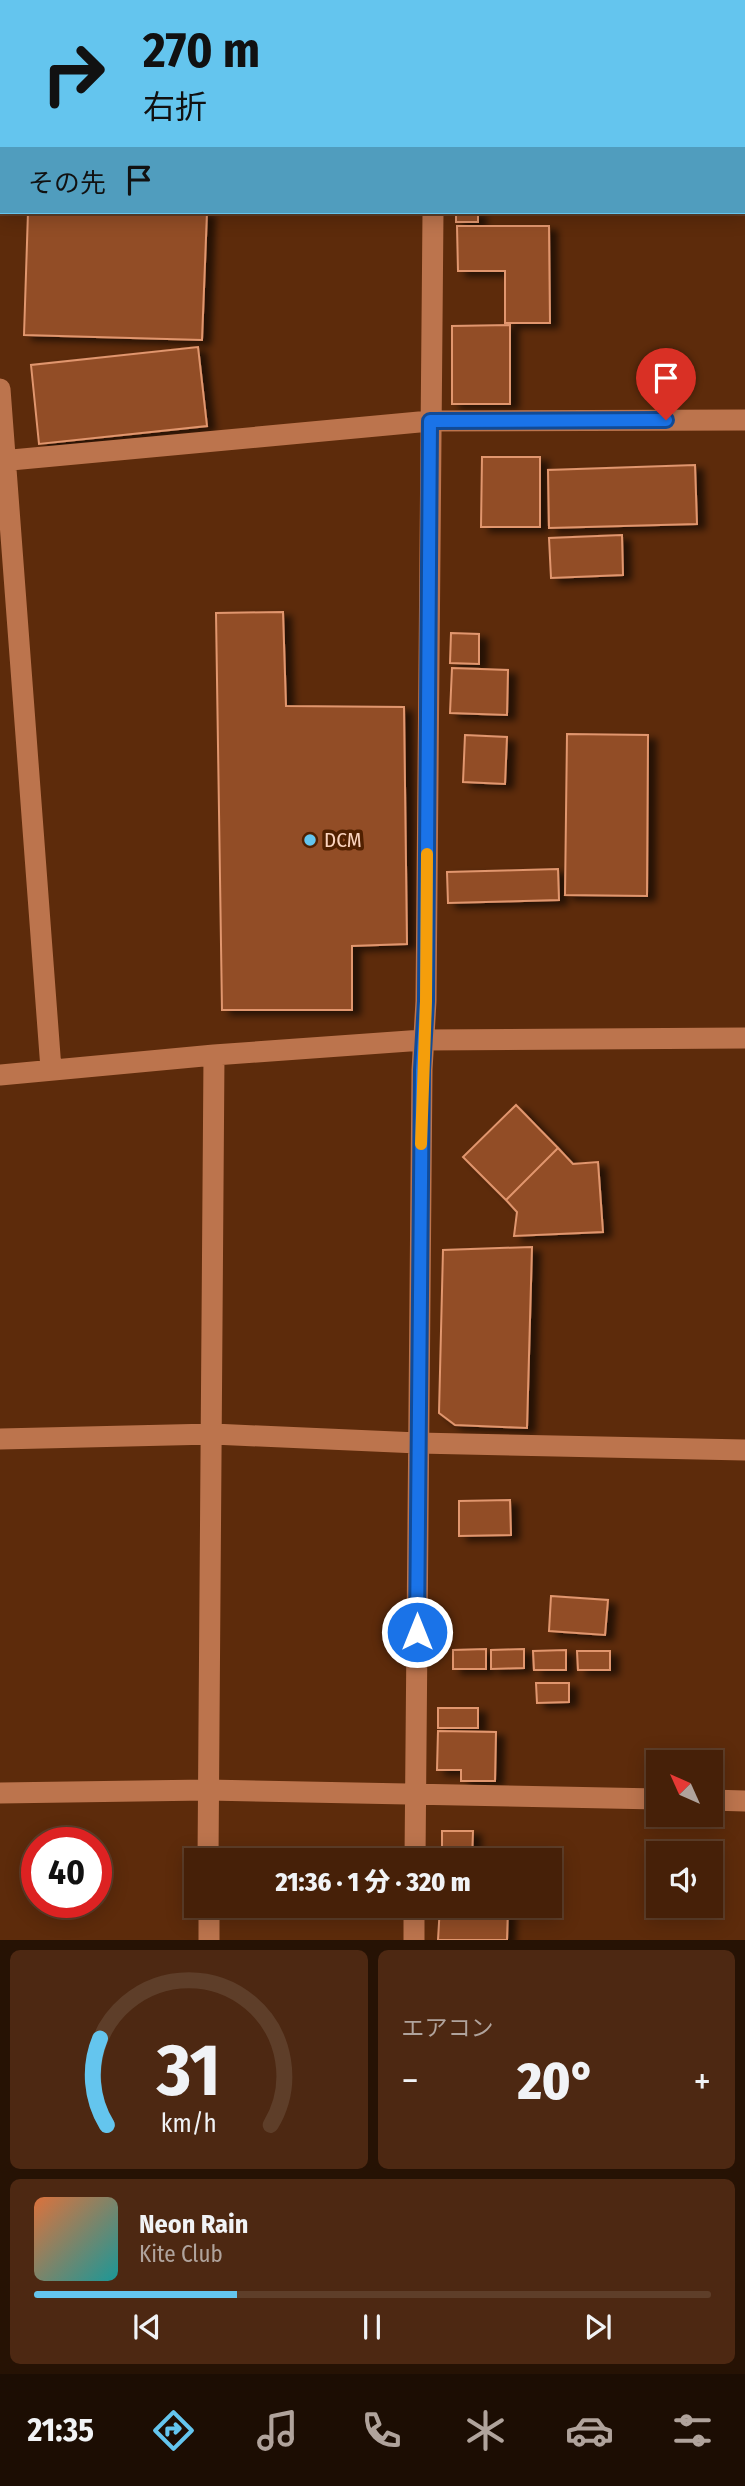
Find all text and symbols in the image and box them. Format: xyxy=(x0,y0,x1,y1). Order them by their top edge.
text: 270 m xyxy=(143,21,260,80)
icon: right xyxy=(28,28,119,119)
text: 右折 xyxy=(143,88,207,126)
icon: arrive xyxy=(120,161,158,199)
text: その先 xyxy=(28,168,106,199)
pin xyxy=(636,348,696,420)
icon: arrive xyxy=(647,359,685,397)
place label: DCM xyxy=(324,827,362,853)
marker: DCM xyxy=(302,832,318,848)
position arrow xyxy=(380,1595,454,1669)
north arrow xyxy=(646,1750,723,1827)
map controls xyxy=(646,1750,723,1918)
speed limit sign: 40 xyxy=(21,1827,112,1918)
button: sound xyxy=(646,1841,723,1918)
text: 21:36 · 1 分 · 320 m xyxy=(275,1867,471,1898)
text: エアコン xyxy=(402,2014,494,2042)
text: 31 xyxy=(156,2028,221,2115)
text: 20° xyxy=(517,2050,595,2113)
text: − xyxy=(402,2058,419,2104)
text: + xyxy=(694,2058,711,2104)
text: km/h xyxy=(161,2109,217,2139)
text: Neon Rain xyxy=(139,2209,248,2240)
text: Kite Club xyxy=(139,2240,223,2268)
icon: previous xyxy=(128,2308,166,2346)
icon: pause xyxy=(353,2308,391,2346)
icon: next xyxy=(579,2308,617,2346)
icon: directions xyxy=(149,2406,198,2455)
icon: music xyxy=(253,2406,302,2455)
icon: phone xyxy=(357,2406,406,2455)
icon: climate xyxy=(461,2406,510,2455)
icon: car xyxy=(565,2406,614,2455)
icon: filters xyxy=(668,2406,717,2455)
text: 21:35 xyxy=(27,2411,94,2449)

